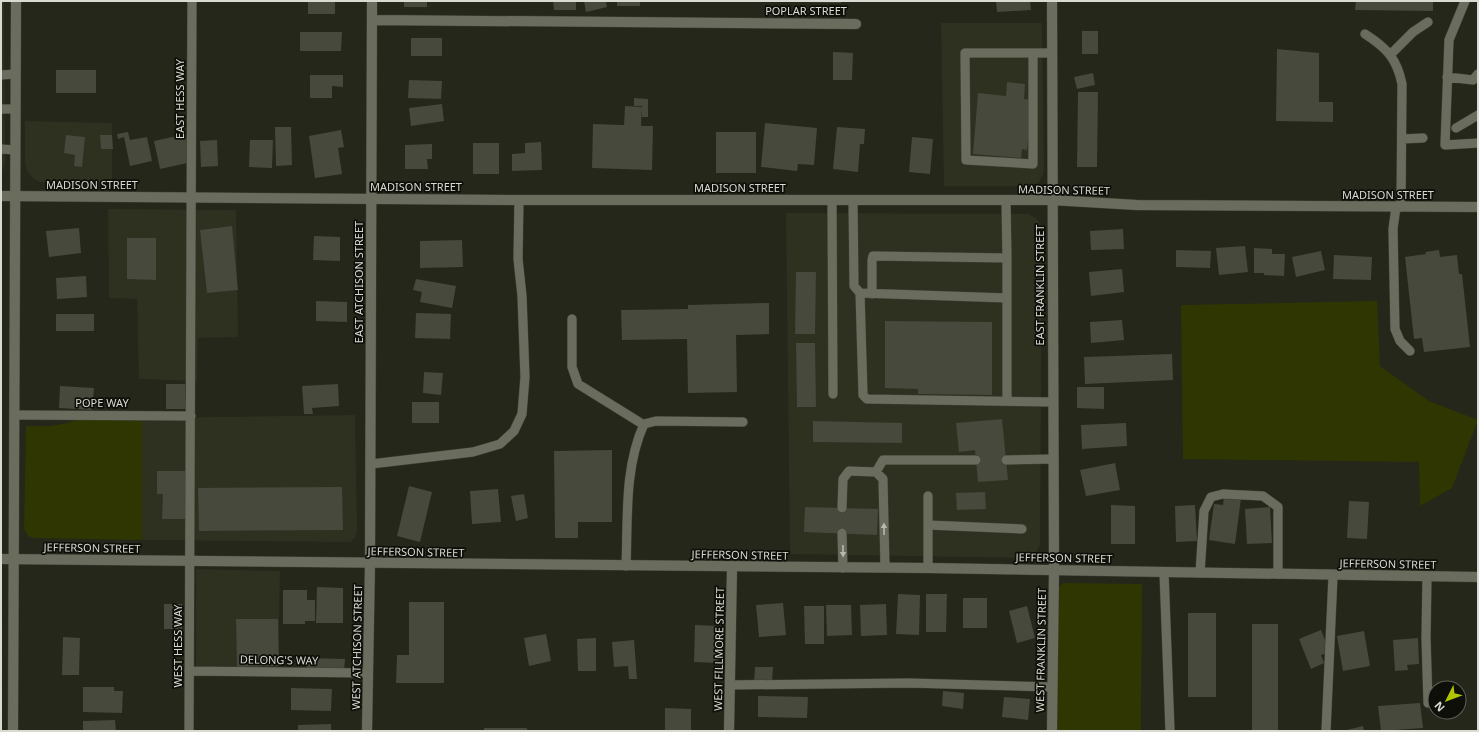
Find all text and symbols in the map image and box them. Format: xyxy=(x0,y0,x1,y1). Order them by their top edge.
street label: POPLAR STREET xyxy=(765,3,847,18)
street label: EAST HESS WAY xyxy=(172,58,187,139)
street label: MADISON STREET xyxy=(46,177,138,192)
street label: MADISON STREET xyxy=(370,179,462,194)
street label: MADISON STREET xyxy=(694,180,786,195)
street label: MADISON STREET xyxy=(1018,181,1110,198)
street label: MADISON STREET xyxy=(1342,187,1434,202)
street label: EAST ATCHISON STREET xyxy=(351,221,366,343)
street label: EAST FRANKLIN STREET xyxy=(1032,225,1047,345)
street label: POPE WAY xyxy=(75,395,129,410)
one-way arrow xyxy=(881,522,887,535)
street label: JEFFERSON STREET xyxy=(43,539,140,556)
street label: JEFFERSON STREET xyxy=(367,543,464,560)
one-way arrow xyxy=(840,545,846,558)
street label: JEFFERSON STREET xyxy=(691,546,788,563)
street label: JEFFERSON STREET xyxy=(1015,549,1112,566)
street label: JEFFERSON STREET xyxy=(1339,555,1436,572)
street label: WEST ATCHISON STREET xyxy=(348,584,365,710)
street label: WEST FILLMORE STREET xyxy=(710,587,727,711)
street label: WEST FRANKLIN STREET xyxy=(1032,588,1049,712)
street label: WEST HESS WAY xyxy=(170,604,185,687)
street label: DELONG'S WAY xyxy=(240,651,319,668)
north arrow xyxy=(1427,680,1467,720)
text: N xyxy=(1431,699,1448,715)

